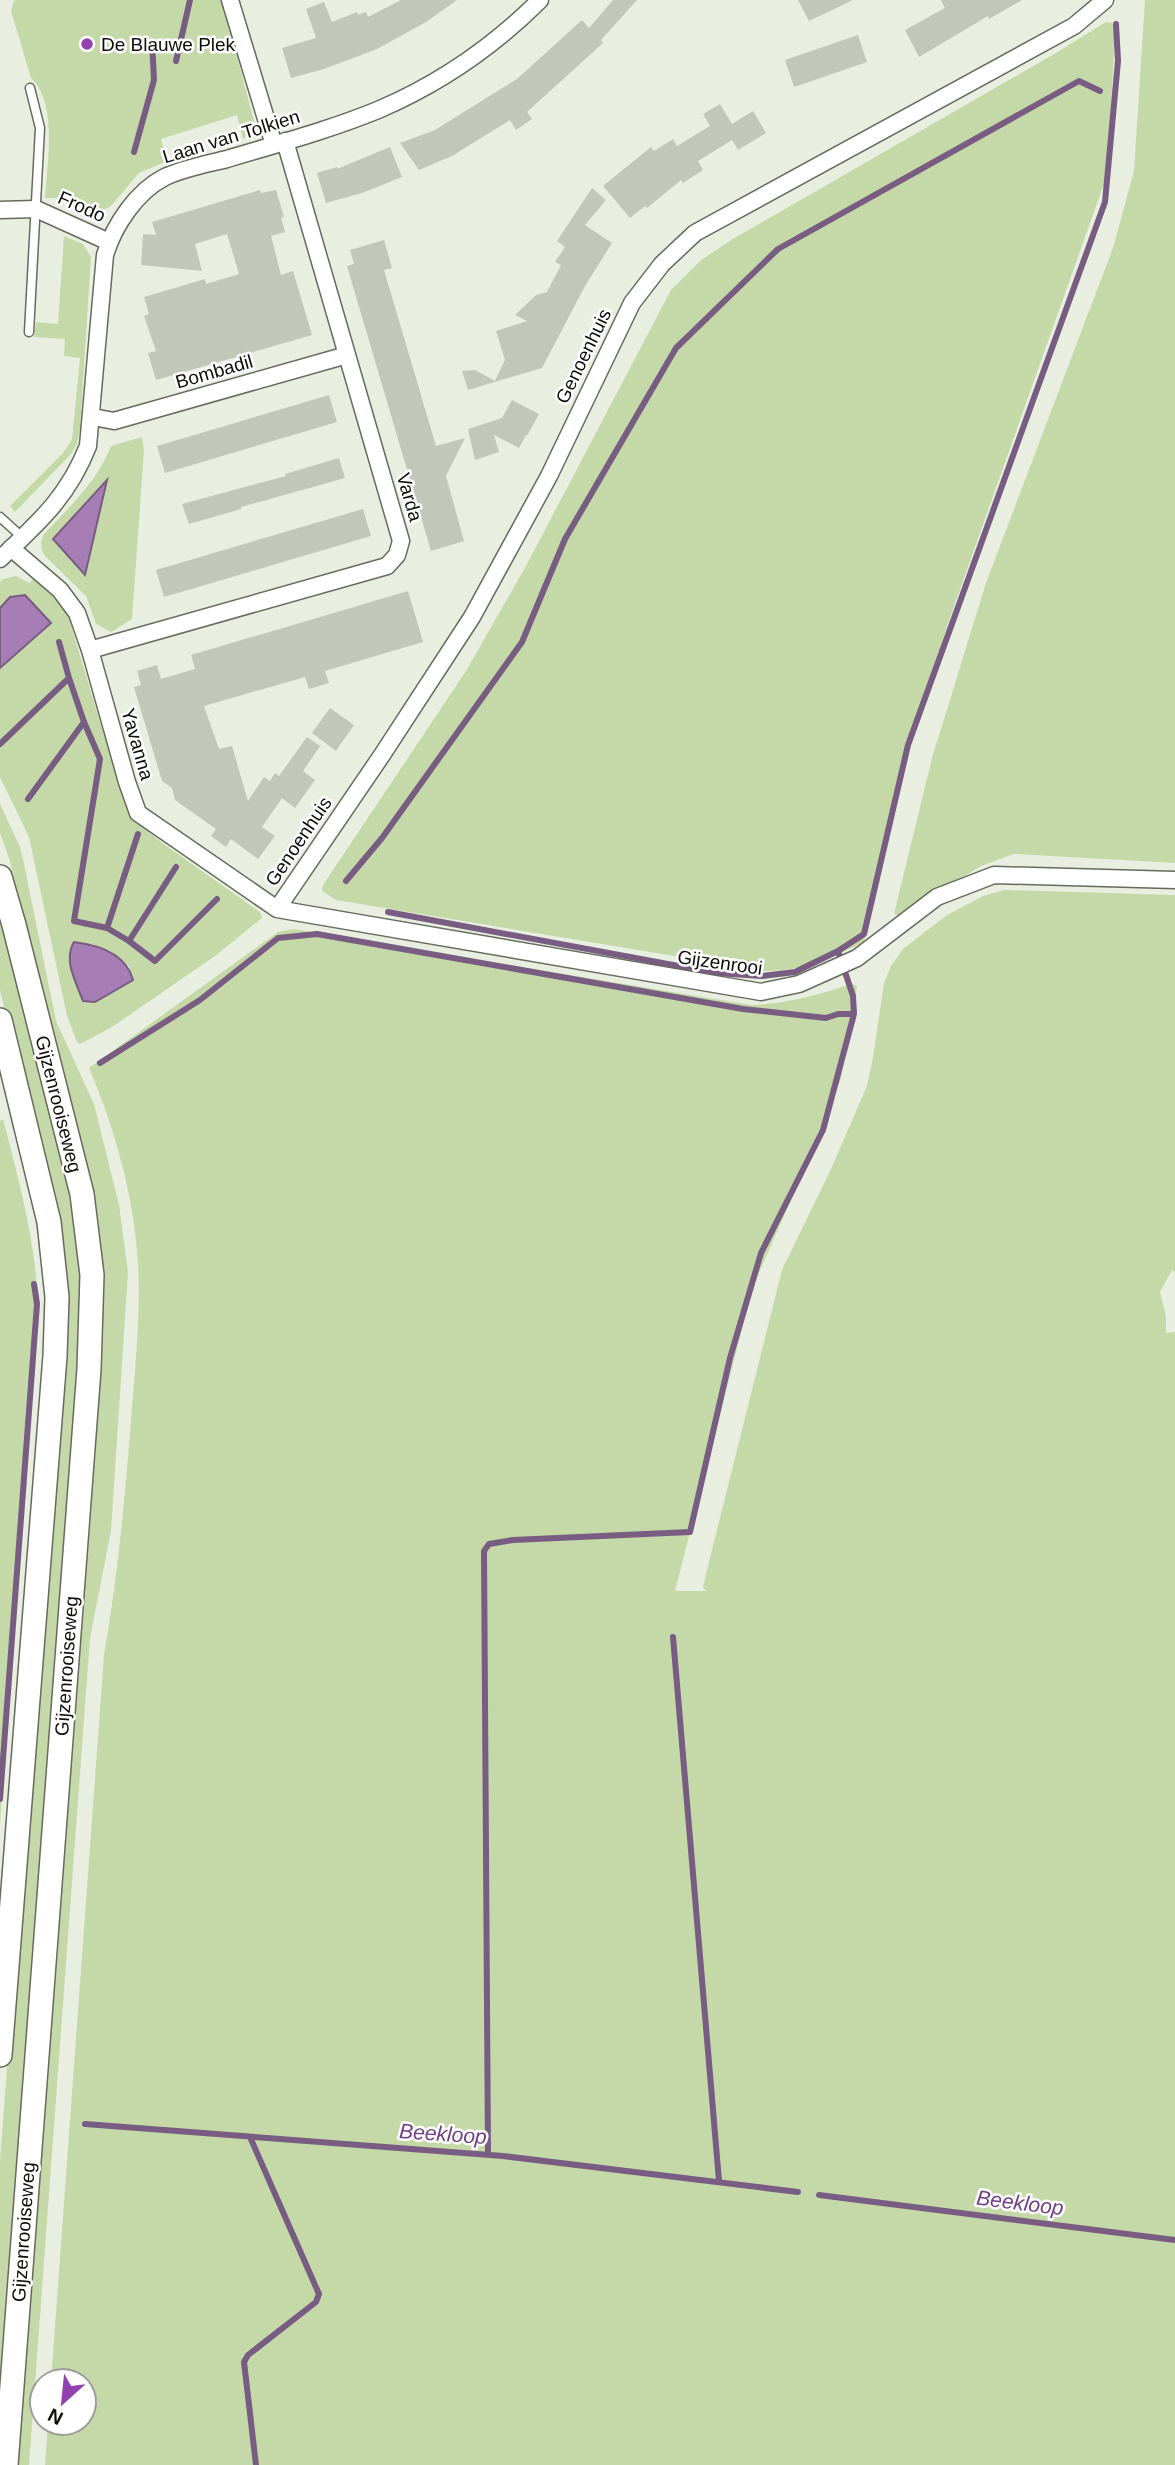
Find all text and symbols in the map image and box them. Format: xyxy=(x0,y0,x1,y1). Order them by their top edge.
place label: De Blauwe Plek xyxy=(101,34,236,55)
marker: De Blauwe Plek xyxy=(79,36,95,52)
street label: Laan van Tolkien xyxy=(160,106,302,167)
street label: Frodo xyxy=(55,187,109,226)
street label: Genoenhuis xyxy=(552,306,615,407)
street label: Bombadil xyxy=(173,350,255,392)
street label: Varda xyxy=(393,471,427,524)
street label: Yavanna xyxy=(117,706,158,783)
street label: Genoenhuis xyxy=(261,793,336,890)
street label: Gijzenrooi xyxy=(676,946,764,979)
street label: Gijzenrooiseweg xyxy=(31,1033,86,1175)
street label: Gijzenrooiseweg xyxy=(51,1595,82,1737)
water label: Beekloop xyxy=(399,2119,488,2148)
street label: Gijzenrooiseweg xyxy=(8,2161,39,2303)
water label: Beekloop xyxy=(975,2186,1065,2219)
north arrow xyxy=(28,2367,98,2437)
text: N xyxy=(45,2404,66,2429)

